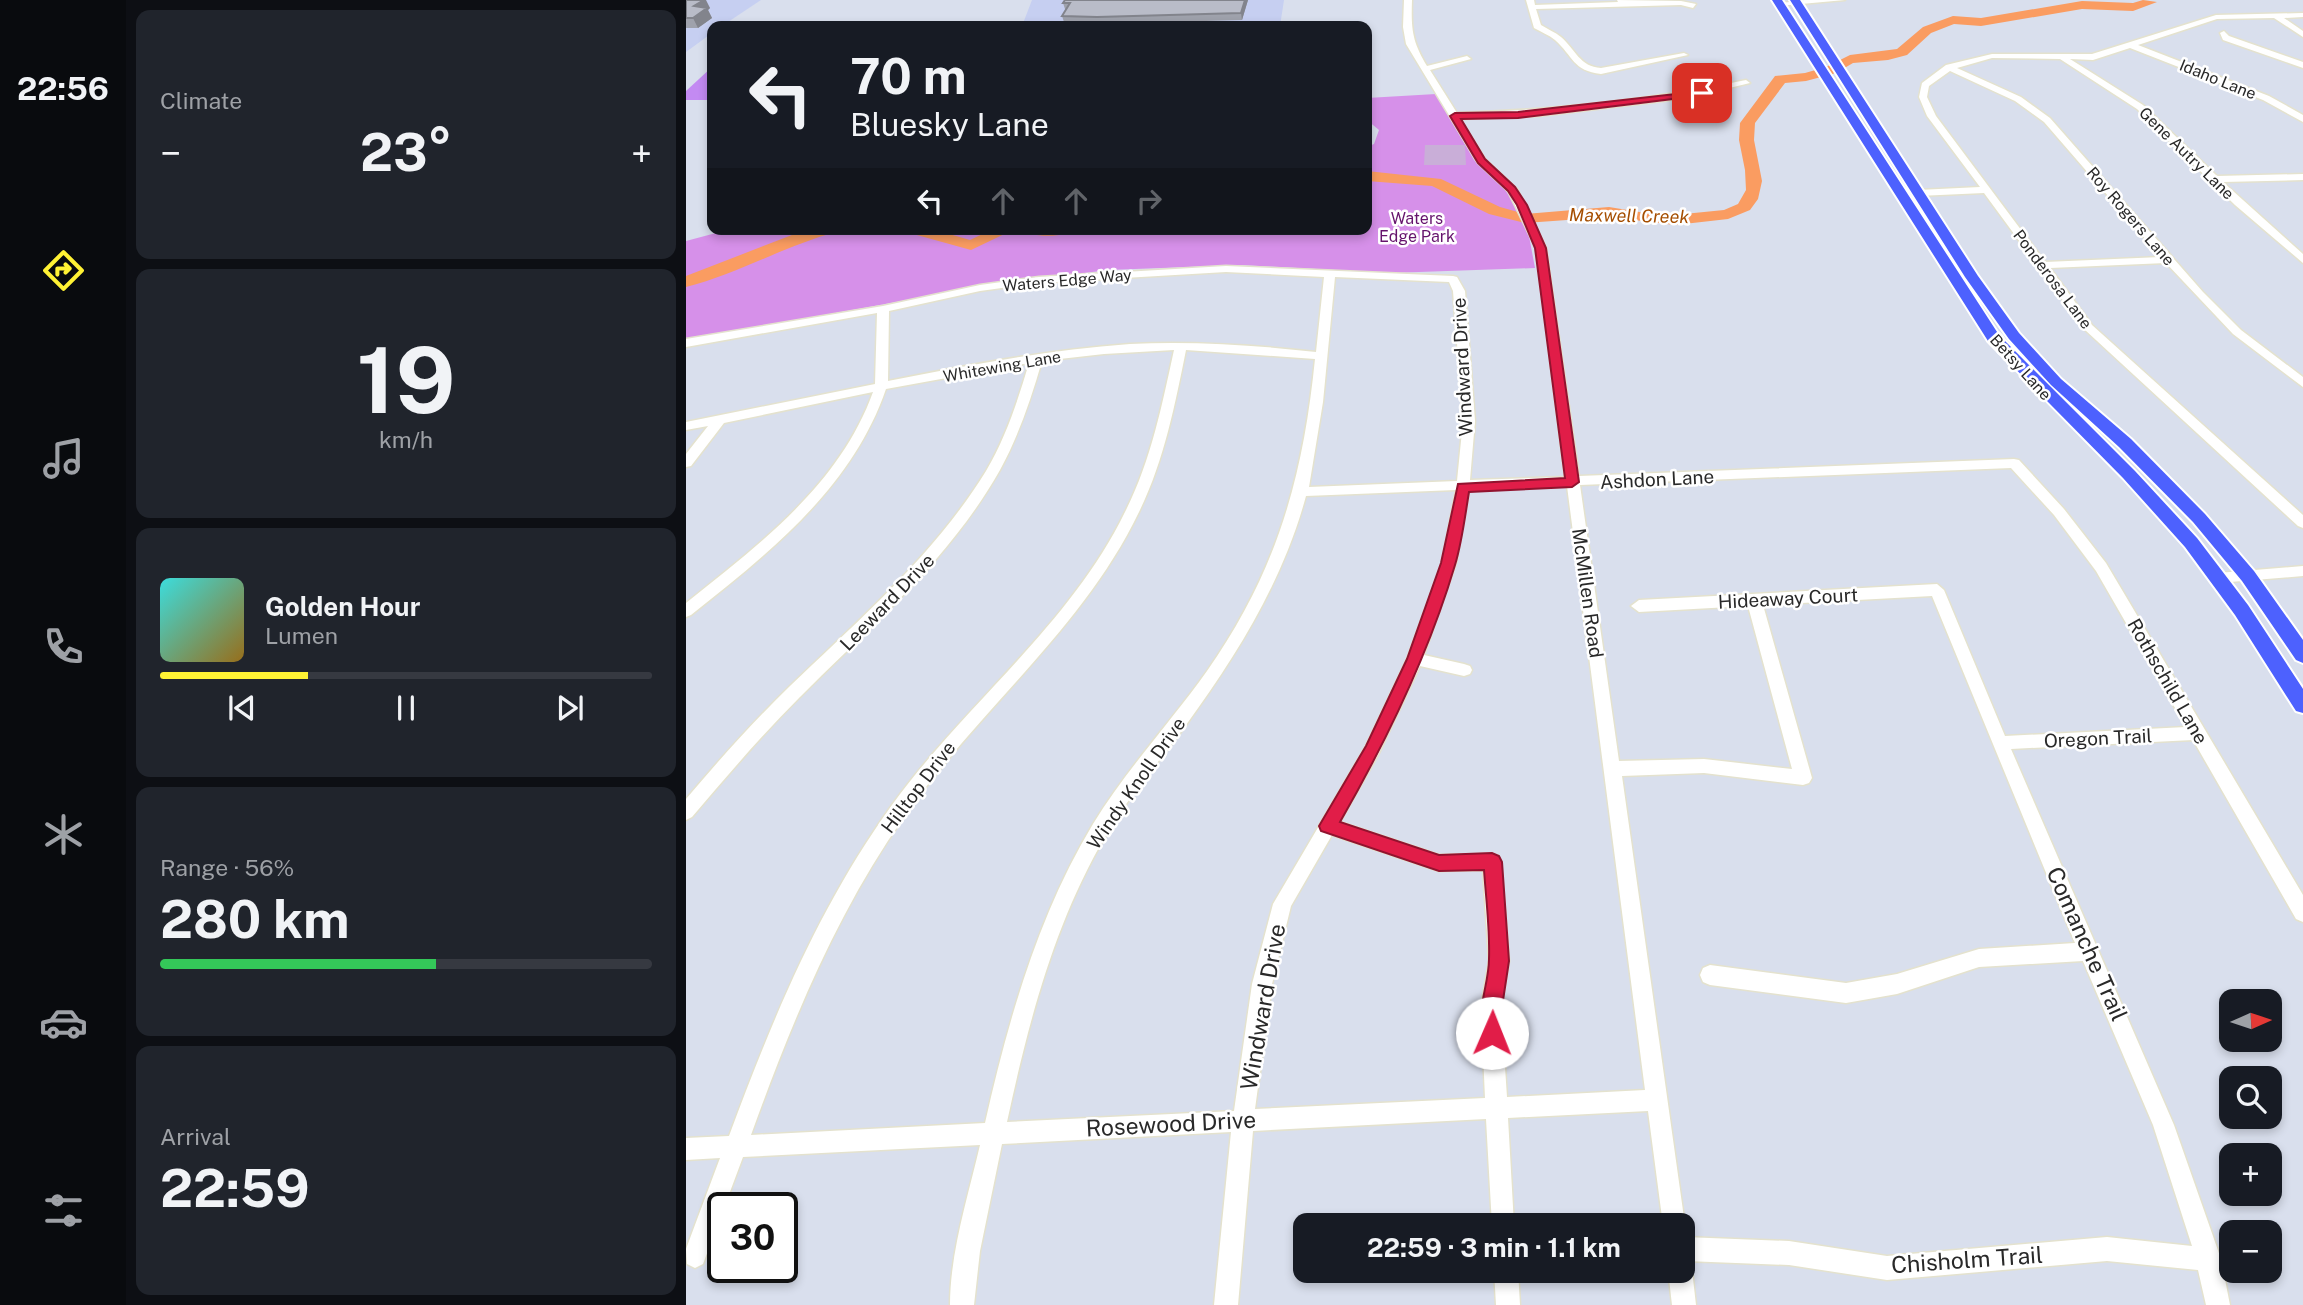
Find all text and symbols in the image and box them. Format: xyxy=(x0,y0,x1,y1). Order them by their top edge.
text: 70 m xyxy=(850,47,967,105)
icon: left xyxy=(735,49,826,140)
street label: Idaho Lane xyxy=(2177,55,2259,103)
pin xyxy=(1672,63,1732,123)
text: 22:56 xyxy=(17,70,109,107)
icon: arrive xyxy=(1683,74,1721,112)
text: Climate xyxy=(160,87,242,114)
street label: Gene Autry Lane xyxy=(2135,103,2238,203)
text: Bluesky Lane xyxy=(850,106,1049,143)
text: 23° xyxy=(360,122,452,183)
text: − xyxy=(160,131,181,176)
text: + xyxy=(631,131,652,176)
street label: Roy Rogers Lane xyxy=(2083,163,2179,270)
icon: left xyxy=(911,182,949,220)
icon: ahead xyxy=(984,182,1022,220)
icon: ahead xyxy=(1057,182,1095,220)
icon: right xyxy=(1130,182,1168,220)
water label: Maxwell Creek xyxy=(1569,204,1689,227)
park label: Waters Edge Park xyxy=(1379,209,1455,246)
street label: Ponderosa Lane xyxy=(2009,226,2096,333)
icon: directions xyxy=(39,246,88,295)
street label: Waters Edge Way xyxy=(1002,265,1133,296)
street label: Windward Drive xyxy=(1447,297,1477,437)
text: 19 xyxy=(357,327,455,433)
street label: Betsy Lane xyxy=(1986,330,2055,404)
street label: Whitewing Lane xyxy=(942,347,1062,386)
text: km/h xyxy=(379,426,433,453)
icon: music xyxy=(39,434,88,483)
street label: Ashdon Lane xyxy=(1599,465,1715,493)
street label: McMillen Road xyxy=(1568,527,1608,659)
street label: Leeward Drive xyxy=(835,549,939,655)
street label: Hideaway Court xyxy=(1717,583,1859,613)
text: Golden Hour xyxy=(265,591,420,622)
street label: Rothschild Lane xyxy=(2123,615,2213,747)
icon: phone xyxy=(39,622,88,671)
text: Lumen xyxy=(265,622,338,649)
icon: previous xyxy=(223,689,261,727)
icon: pause xyxy=(387,689,425,727)
icon: next xyxy=(551,689,589,727)
street label: Windy Knoll Drive xyxy=(1082,713,1190,853)
street label: Oregon Trail xyxy=(2043,724,2153,752)
street label: Hilltop Drive xyxy=(876,737,960,837)
icon: climate xyxy=(39,810,88,859)
text: Range · 56% xyxy=(160,854,294,881)
street label: Comanche Trail xyxy=(2041,863,2133,1025)
text: 280 km xyxy=(160,889,350,950)
street label: Windward Drive xyxy=(1235,922,1290,1092)
north arrow xyxy=(2219,989,2282,1052)
map controls xyxy=(2219,989,2282,1283)
position arrow xyxy=(1455,996,1529,1070)
icon: car xyxy=(39,998,88,1047)
button: search xyxy=(2219,1066,2282,1129)
street label: Rosewood Drive xyxy=(1085,1106,1257,1141)
text: Arrival xyxy=(160,1123,231,1150)
button: + xyxy=(2219,1143,2282,1206)
text: 22:59 xyxy=(160,1158,309,1219)
icon: filters xyxy=(39,1186,88,1235)
speed limit sign: 30 xyxy=(707,1192,798,1283)
button: − xyxy=(2219,1220,2282,1283)
text: 22:59 · 3 min · 1.1 km xyxy=(1367,1232,1621,1263)
street label: Chisholm Trail xyxy=(1890,1241,2044,1278)

